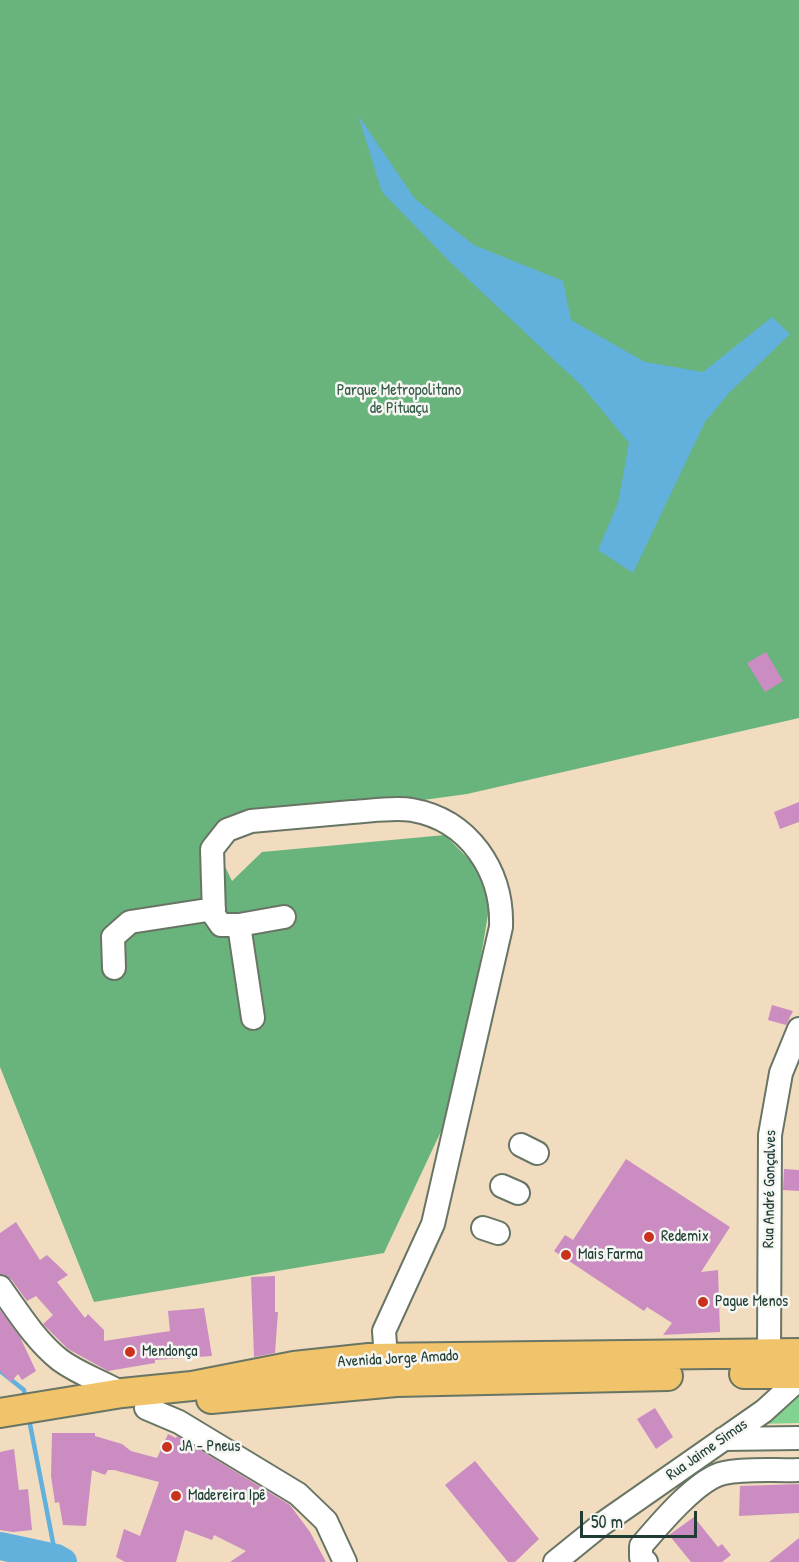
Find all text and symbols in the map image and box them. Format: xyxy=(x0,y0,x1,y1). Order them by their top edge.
park label: Parque Metropolitano de Pituaçu xyxy=(337,381,461,419)
street label: Rua André Gonçalves xyxy=(759,1130,781,1248)
place label: Redemix xyxy=(661,1227,709,1247)
marker: Redemix xyxy=(642,1230,656,1244)
place label: Mais Farma xyxy=(578,1245,643,1265)
marker: Mais Farma xyxy=(559,1248,573,1262)
place label: Pague Menos xyxy=(715,1292,788,1312)
marker: Pague Menos xyxy=(696,1295,710,1309)
place label: Mendonça xyxy=(142,1342,198,1362)
marker: Mendonça xyxy=(123,1345,137,1359)
street label: Avenida Jorge Amado xyxy=(337,1346,459,1372)
street label: Rua Jaime Simas xyxy=(663,1415,751,1485)
place label: JA - Pneus xyxy=(179,1437,240,1457)
marker: JA - Pneus xyxy=(160,1440,174,1454)
place label: Madereira Ipê xyxy=(188,1486,266,1506)
marker: Madereira Ipê xyxy=(169,1489,183,1503)
scale bar xyxy=(583,1499,700,1537)
text: 50 m xyxy=(591,1509,623,1534)

